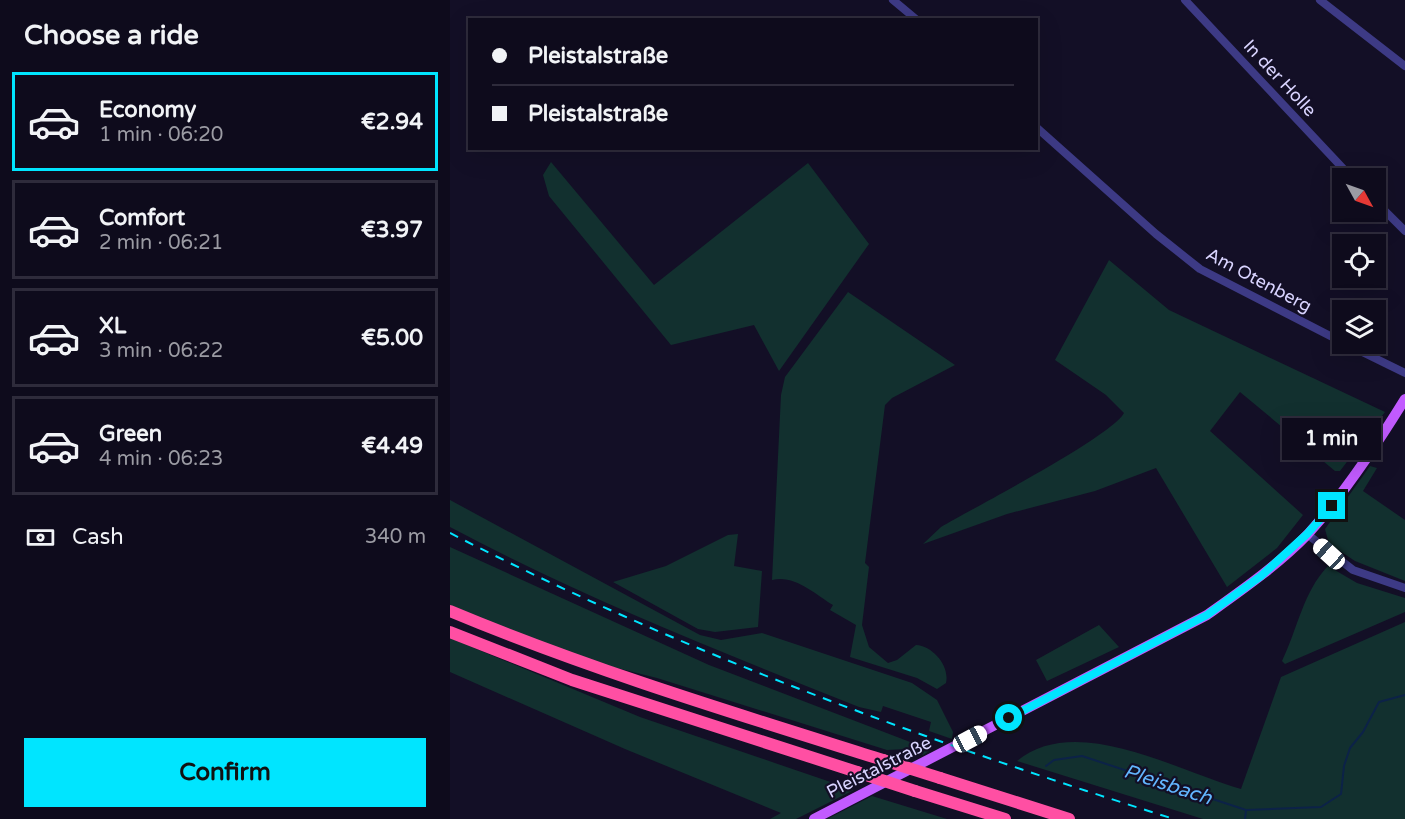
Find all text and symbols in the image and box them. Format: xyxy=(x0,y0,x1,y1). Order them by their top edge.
text: Choose a ride xyxy=(24,19,199,52)
street label: In der Holle xyxy=(1239,35,1321,121)
text: Pleistalstraße xyxy=(528,43,668,69)
icon: car xyxy=(27,95,81,149)
text: Economy xyxy=(99,97,196,123)
text: Pleistalstraße xyxy=(528,101,668,127)
text: €2.94 xyxy=(361,109,423,135)
text: 1 min · 06:20 xyxy=(99,123,223,147)
north arrow xyxy=(1332,168,1386,222)
map controls xyxy=(1332,168,1386,354)
icon: car xyxy=(27,203,81,257)
text: Comfort xyxy=(99,205,185,231)
text: €3.97 xyxy=(361,217,423,243)
text: 2 min · 06:21 xyxy=(99,231,223,255)
button: locate xyxy=(1332,234,1386,288)
street label: Am Otenberg xyxy=(1202,243,1316,317)
button: layers xyxy=(1332,300,1386,354)
icon: car xyxy=(27,311,81,365)
text: XL xyxy=(99,313,126,339)
text: €5.00 xyxy=(361,325,423,351)
text: 3 min · 06:22 xyxy=(99,339,223,363)
icon: car xyxy=(27,419,81,473)
callout: 1 min xyxy=(1282,419,1382,461)
text: Green xyxy=(99,421,162,447)
text: 1 min xyxy=(1305,427,1358,451)
text: €4.49 xyxy=(361,433,423,459)
text: 4 min · 06:23 xyxy=(99,447,223,471)
route end xyxy=(1318,492,1345,519)
icon: cash xyxy=(24,521,57,554)
text: Cash xyxy=(72,524,124,550)
text: 340 m xyxy=(365,525,426,549)
car xyxy=(1310,535,1348,573)
route start xyxy=(995,704,1022,731)
car xyxy=(950,723,990,755)
street label: Pleistalstraße xyxy=(823,731,935,803)
button: Confirm xyxy=(24,738,426,807)
water label: Pleisbach xyxy=(1121,759,1215,811)

